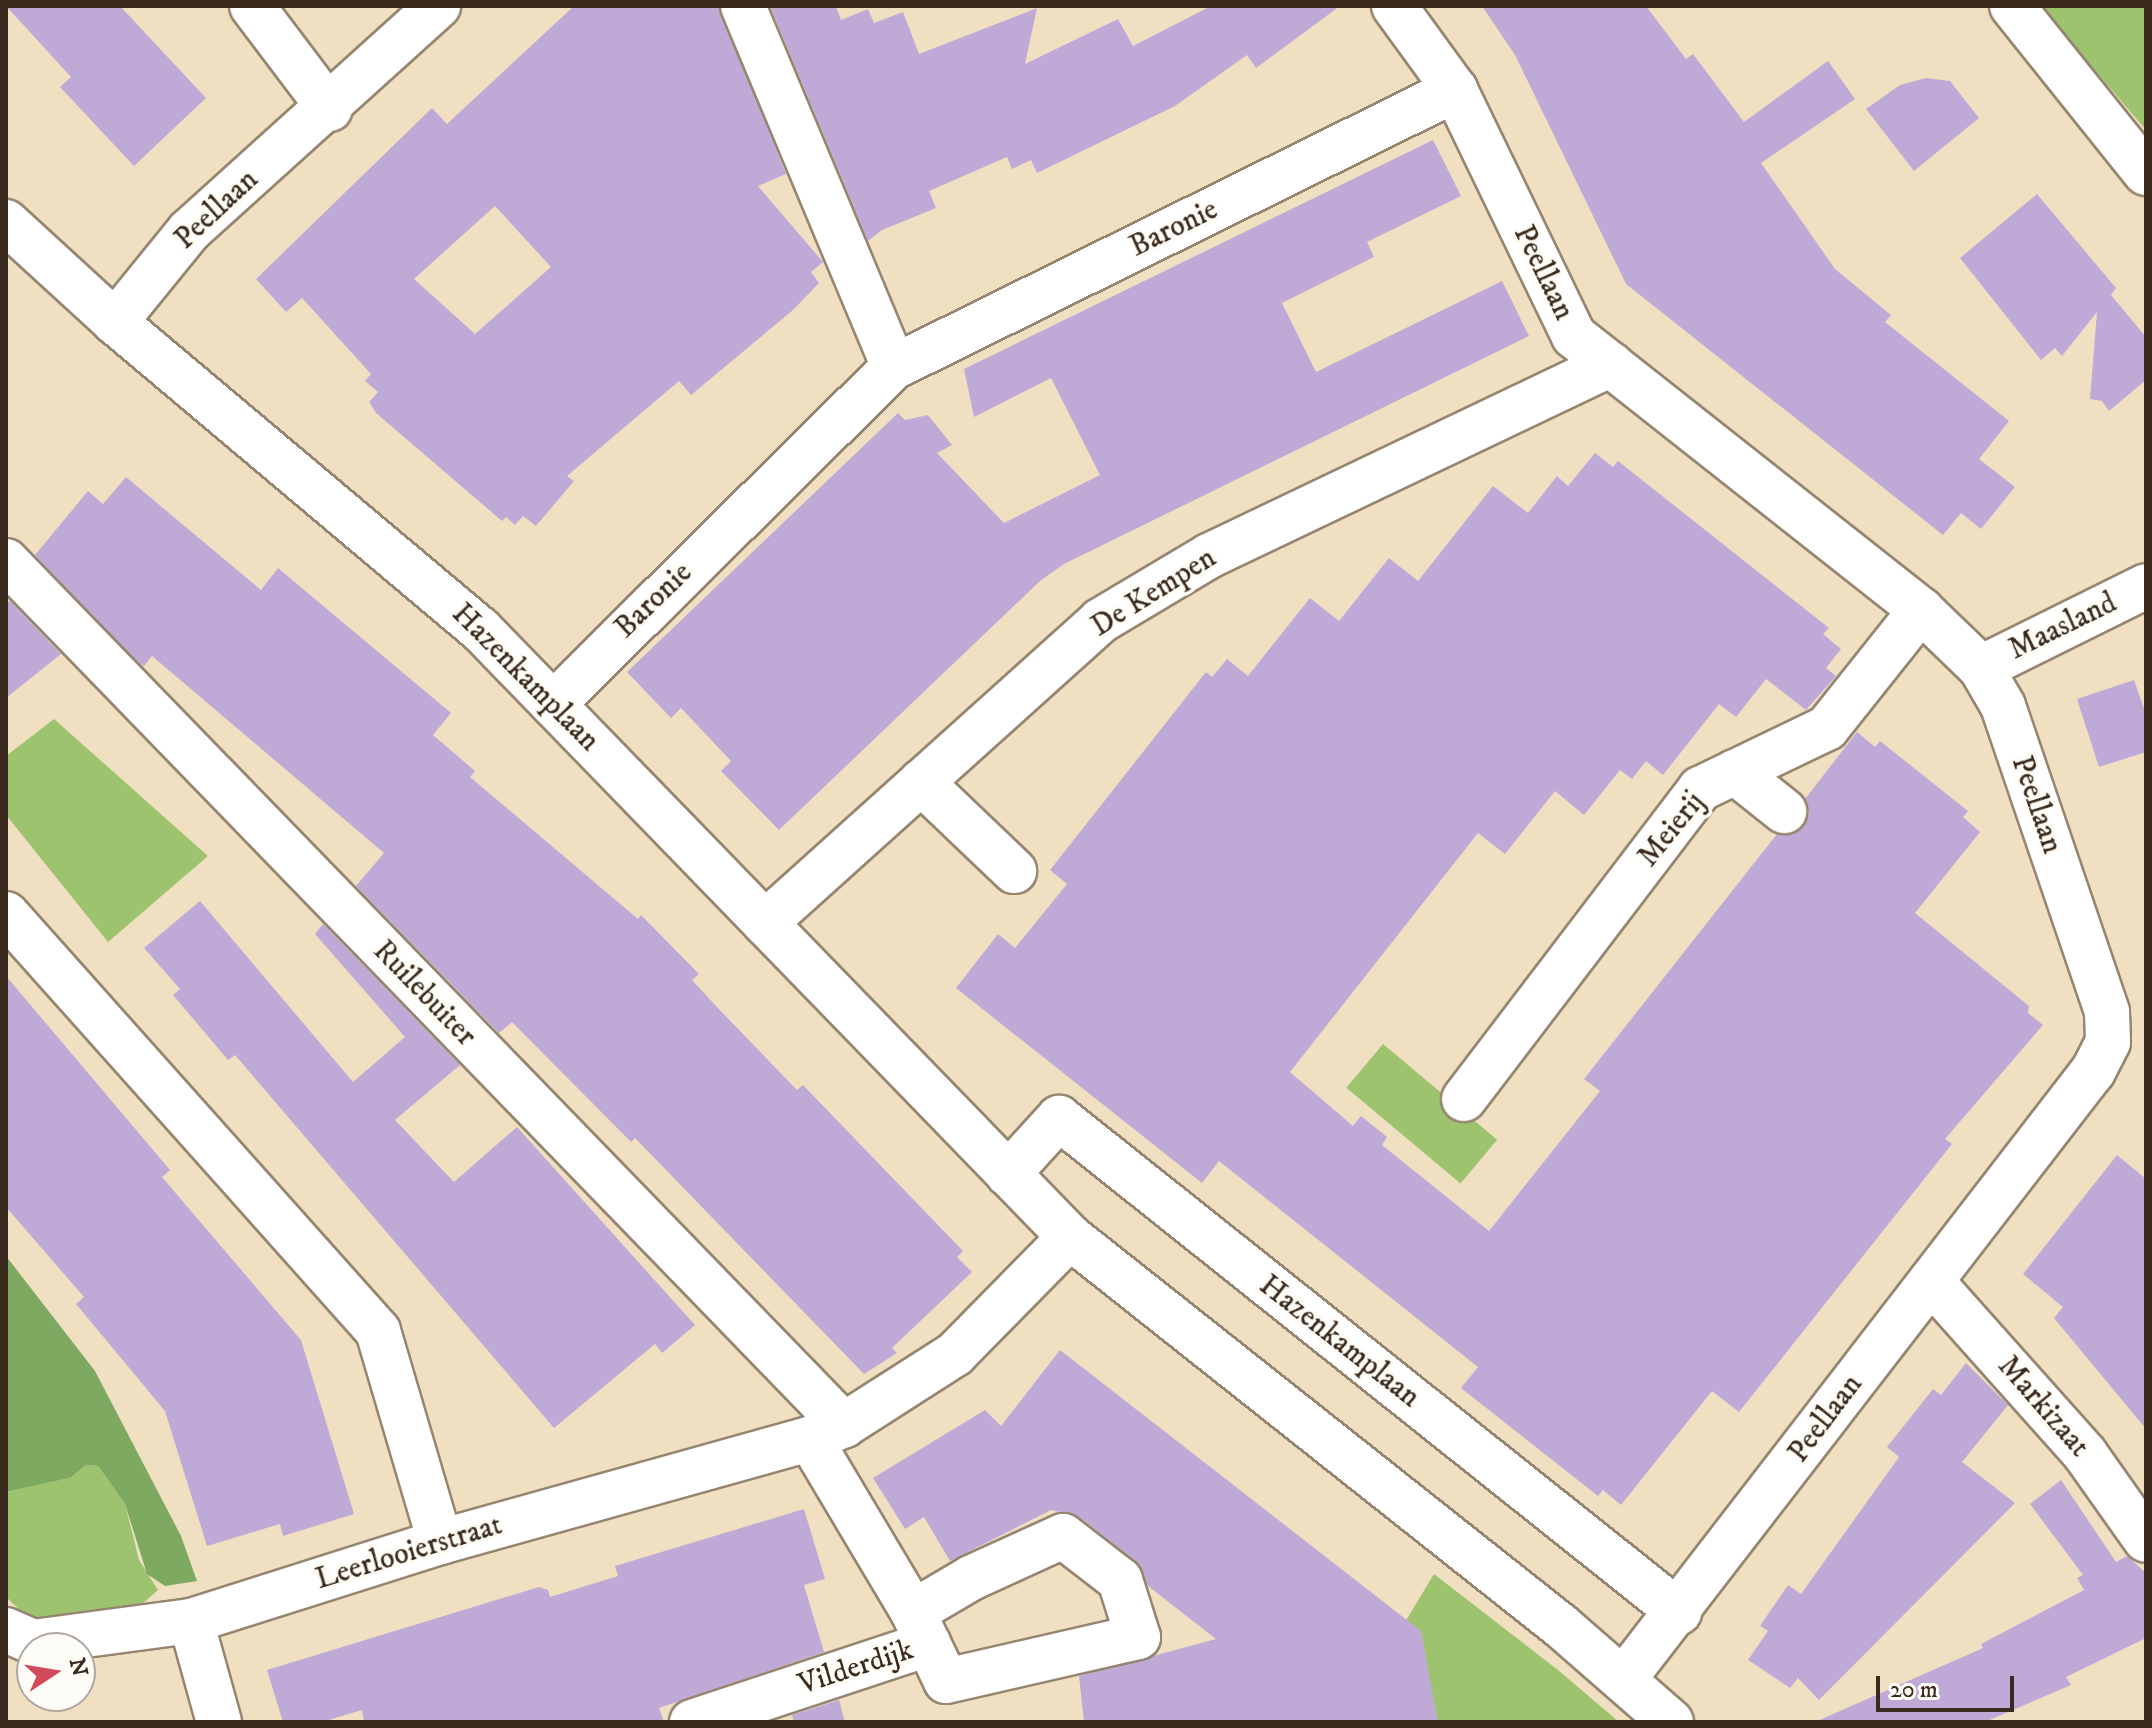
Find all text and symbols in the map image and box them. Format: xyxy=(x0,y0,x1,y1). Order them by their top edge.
street label: Peellaan xyxy=(168,162,266,258)
street label: Baronie xyxy=(1124,192,1224,266)
street label: Peellaan xyxy=(1505,220,1581,326)
street label: De Kempen xyxy=(1085,541,1223,645)
street label: Baronie xyxy=(608,556,700,646)
street label: Maasland xyxy=(2003,586,2123,668)
street label: Hazenkamplaan xyxy=(444,597,606,759)
street label: Peellaan xyxy=(2003,751,2069,859)
street label: Meierij xyxy=(1631,785,1713,875)
street label: Ruilebuiter xyxy=(365,934,483,1054)
street label: Hazenkamplaan xyxy=(1251,1268,1427,1416)
street label: Markizaat xyxy=(1989,1349,2097,1465)
street label: Peellaan xyxy=(1781,1368,1871,1470)
street label: Leerlooierstraat xyxy=(312,1508,506,1598)
north arrow xyxy=(16,1632,96,1712)
street label: Vilderdijk xyxy=(794,1633,918,1703)
text: N xyxy=(63,1656,93,1679)
scale bar xyxy=(1880,1660,2018,1710)
text: 20 m xyxy=(1890,1675,1938,1705)

